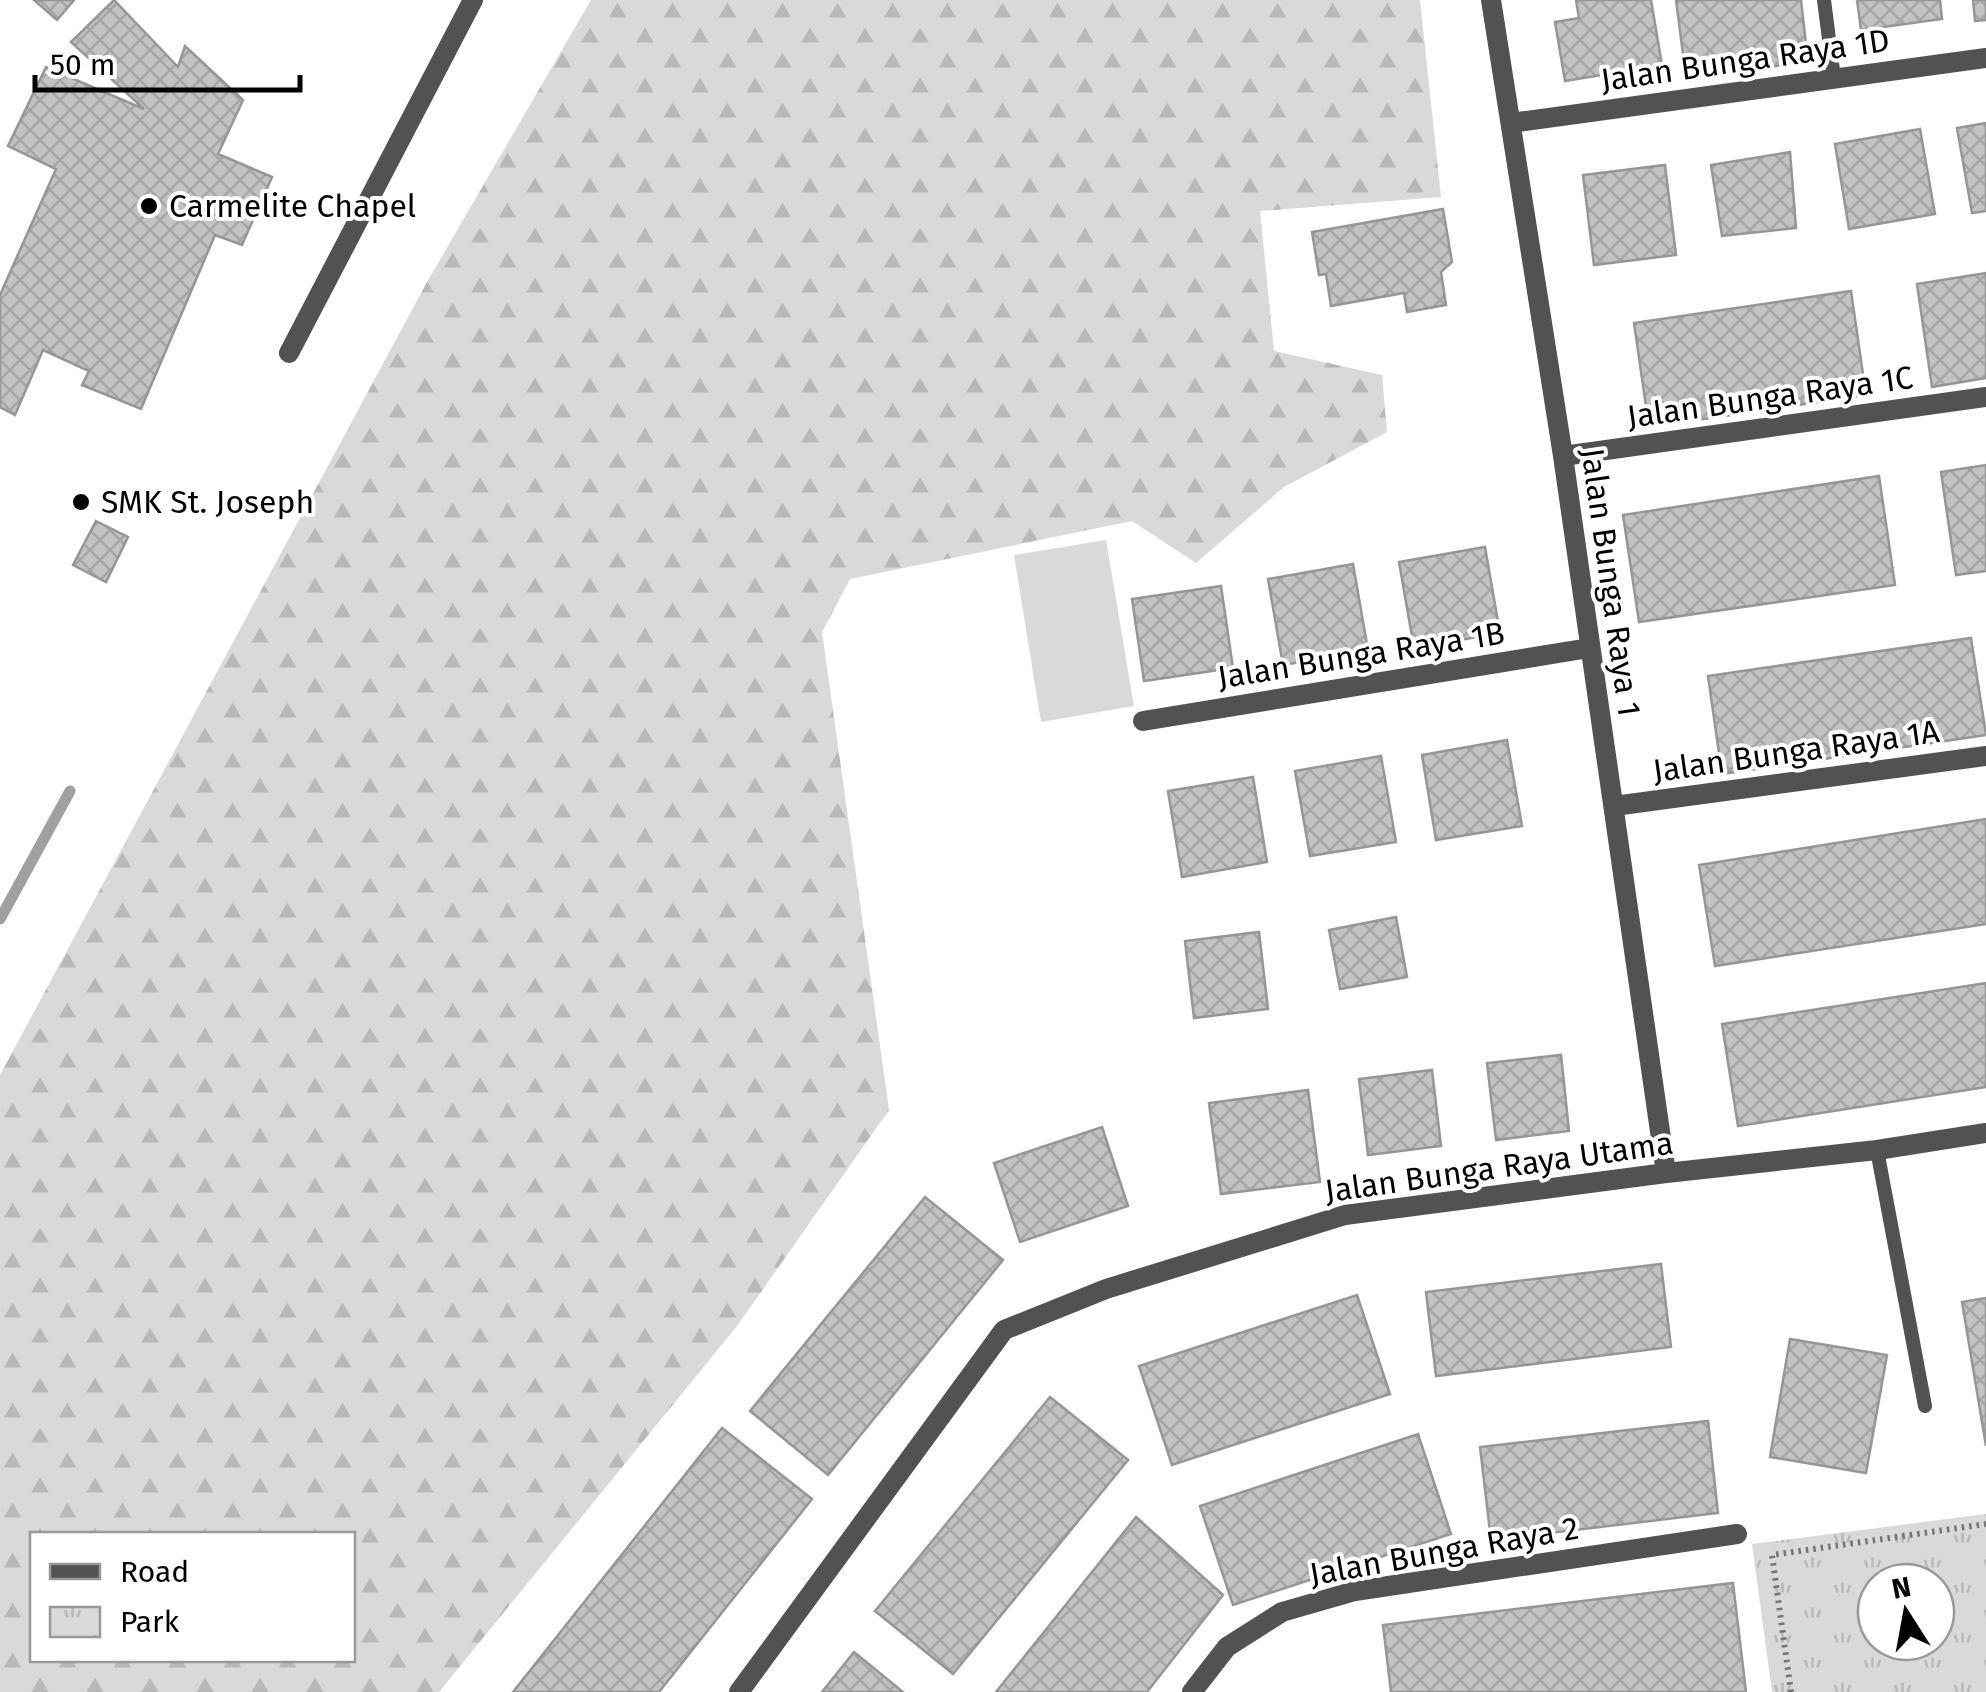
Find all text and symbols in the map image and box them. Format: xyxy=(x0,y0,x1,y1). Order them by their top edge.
street label: Jalan Bunga Raya 1D xyxy=(1598,21,1892,99)
scale bar xyxy=(35,30,300,92)
text: 50 m xyxy=(50,47,115,83)
place label: Carmelite Chapel xyxy=(169,187,416,225)
marker: Carmelite Chapel xyxy=(138,195,160,217)
street label: Jalan Bunga Raya 1C xyxy=(1625,358,1915,436)
street label: Jalan Bunga Raya 1 xyxy=(1573,445,1649,719)
place label: SMK St. Joseph xyxy=(101,483,314,521)
marker: SMK St. Joseph xyxy=(70,491,92,513)
street label: Jalan Bunga Raya 1B xyxy=(1215,614,1507,696)
street label: Jalan Bunga Raya 1A xyxy=(1650,712,1942,790)
street label: Jalan Bunga Raya Utama xyxy=(1322,1124,1676,1210)
street label: Jalan Bunga Raya 2 xyxy=(1307,1509,1581,1593)
legend xyxy=(30,1532,355,1662)
text: Road xyxy=(120,1554,189,1590)
north arrow xyxy=(1856,1562,1956,1662)
text: N xyxy=(1889,1570,1914,1606)
text: Park xyxy=(120,1604,180,1640)

